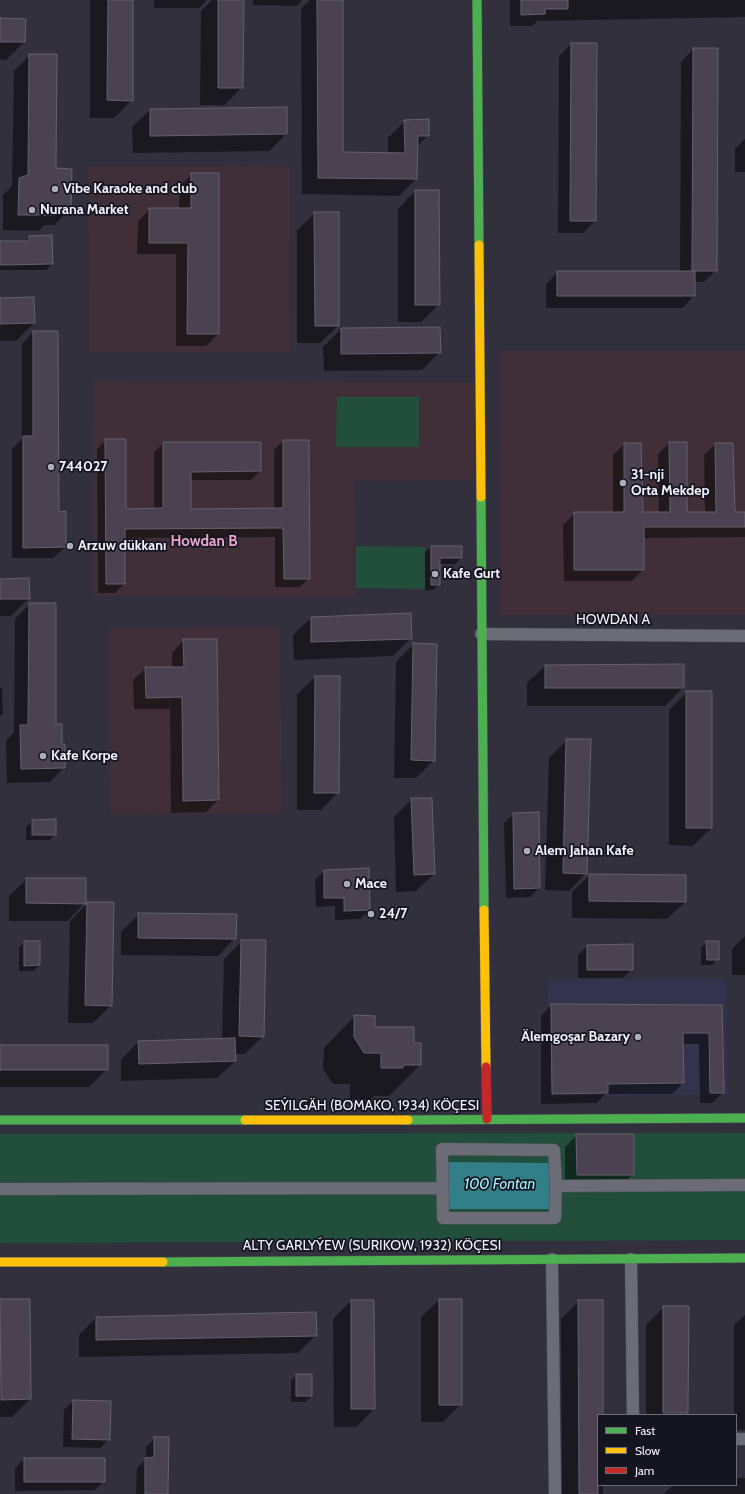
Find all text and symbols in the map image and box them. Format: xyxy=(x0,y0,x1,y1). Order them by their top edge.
place label: Vibe Karaoke and club xyxy=(63,181,197,197)
marker: Vibe Karaoke and club xyxy=(50,184,60,194)
place label: Nurana Market xyxy=(40,202,129,218)
marker: Nurana Market xyxy=(27,205,37,215)
place label: 744027 xyxy=(59,459,107,475)
marker: 744027 xyxy=(46,462,56,472)
place label: 31-nji Orta Mekdep xyxy=(631,467,709,500)
marker: 31-nji Orta Mekdep xyxy=(618,478,628,488)
district label: Howdan B xyxy=(170,533,238,551)
place label: Arzuw dükkanı xyxy=(78,538,166,554)
marker: Arzuw dükkanı xyxy=(65,541,75,551)
place label: Kafe Gurt xyxy=(443,566,500,582)
marker: Kafe Gurt xyxy=(430,569,440,579)
street label: HOWDAN A xyxy=(576,612,650,628)
place label: Kafe Korpe xyxy=(51,748,118,764)
marker: Kafe Korpe xyxy=(38,751,48,761)
place label: Alem Jahan Kafe xyxy=(535,843,634,859)
marker: Alem Jahan Kafe xyxy=(522,846,532,856)
place label: Mace xyxy=(355,876,387,892)
marker: Mace xyxy=(342,879,352,889)
place label: 24/7 xyxy=(379,906,407,922)
marker: 24/7 xyxy=(366,909,376,919)
place label: Älemgoşar Bazary xyxy=(521,1029,630,1045)
marker: Älemgoşar Bazary xyxy=(633,1032,643,1042)
street label: SEÝILGÄH (BOMAKO, 1934) KÖÇESI xyxy=(265,1098,479,1114)
water label: 100 Fontan xyxy=(465,1176,535,1194)
street label: ALTY GARLYÝEW (SURIKOW, 1932) KÖÇESI xyxy=(243,1238,501,1254)
legend xyxy=(597,1414,737,1486)
text: Fast xyxy=(635,1423,655,1438)
text: Slow xyxy=(635,1443,660,1458)
text: Jam xyxy=(635,1463,654,1478)

